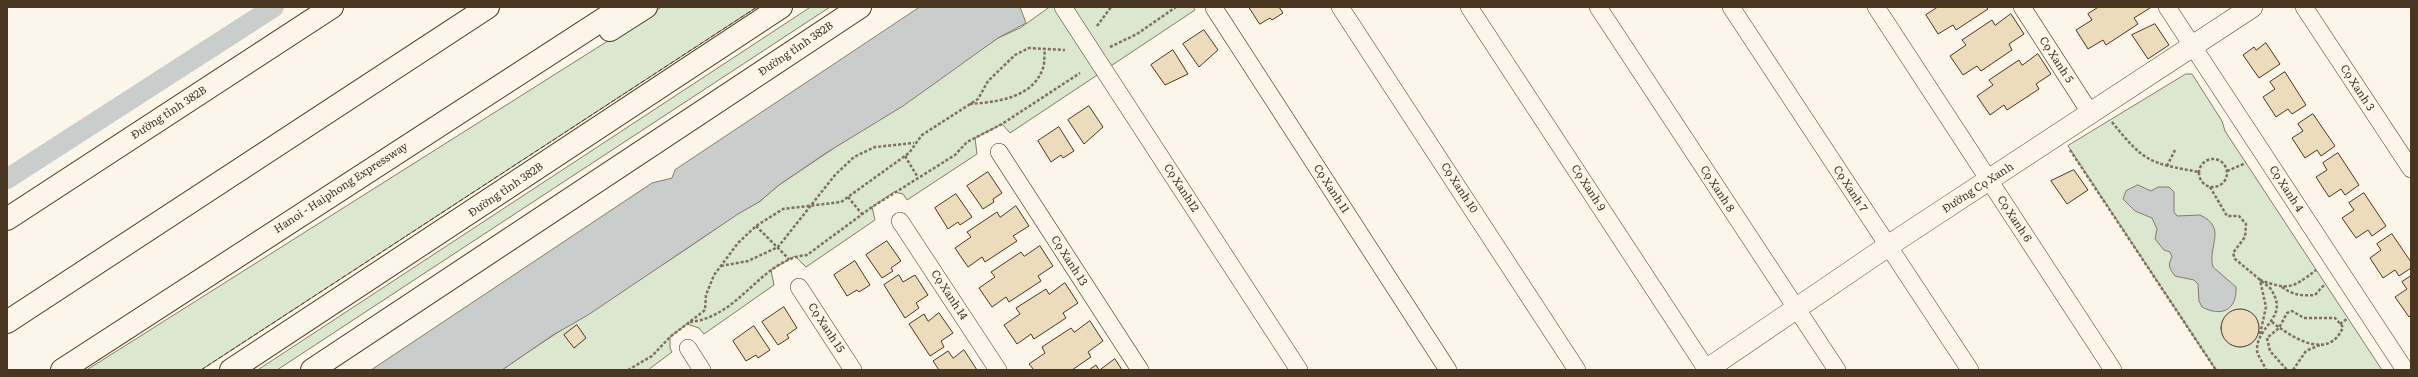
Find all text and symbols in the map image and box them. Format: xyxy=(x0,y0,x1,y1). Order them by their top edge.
street label: Đường tỉnh 382B xyxy=(756,19,836,79)
street label: Cọ Xanh 5 xyxy=(2036,34,2076,86)
street label: Cọ Xanh 3 xyxy=(2337,62,2377,114)
street label: Đường tỉnh 382B xyxy=(129,84,209,142)
street label: Hanoi - Haiphong Expressway xyxy=(272,140,410,236)
street label: Đường tỉnh 382B xyxy=(466,160,546,220)
street label: Cọ Xanh 10 xyxy=(1438,160,1480,216)
street label: Đường Cọ Xanh xyxy=(1940,160,2016,216)
street label: Cọ Xanh12 xyxy=(1161,162,1201,214)
street label: Cọ Xanh 11 xyxy=(1310,162,1352,216)
street label: Cọ Xanh 9 xyxy=(1568,162,1608,214)
street label: Cọ Xanh 8 xyxy=(1697,163,1737,215)
street label: Cọ Xanh 7 xyxy=(1830,163,1870,215)
street label: Cọ Xanh 4 xyxy=(2266,163,2306,215)
street label: Cọ Xanh 6 xyxy=(1994,193,2034,245)
street label: Cọ Xanh 13 xyxy=(1048,233,1090,289)
street label: Cọ Xanh 14 xyxy=(928,268,970,322)
street label: Cọ Xanh 15 xyxy=(805,301,847,355)

